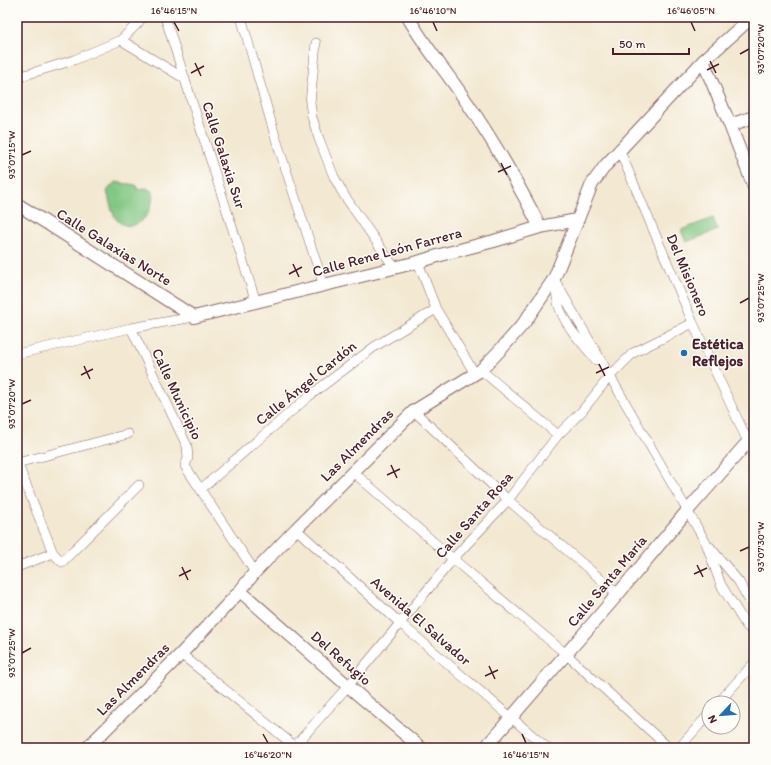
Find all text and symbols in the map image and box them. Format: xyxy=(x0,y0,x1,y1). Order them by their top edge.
text: 16°46'15"N xyxy=(151,4,197,17)
text: 16°46'10"N xyxy=(409,4,457,17)
text: 16°46'05"N xyxy=(667,4,715,17)
text: 93°07'20"W xyxy=(754,23,767,74)
scale bar xyxy=(613,30,689,56)
text: 50 m xyxy=(619,37,645,51)
street label: Calle Galaxia Sur xyxy=(198,99,250,211)
text: 93°07'15"W xyxy=(5,130,18,179)
street label: Calle Galaxias Norte xyxy=(53,204,175,290)
street label: Calle Rene León Farrera xyxy=(310,223,464,281)
street label: Del Misionero xyxy=(663,231,713,319)
text: 93°07'25"W xyxy=(754,273,767,323)
place label: Estética Reflejos xyxy=(692,335,744,371)
street label: Calle Ángel Cardón xyxy=(252,337,360,429)
street label: Calle Municipio xyxy=(148,345,206,443)
marker: Estética Reflejos xyxy=(679,348,689,358)
text: 93°07'20"W xyxy=(5,378,18,429)
street label: Las Almendras xyxy=(317,404,398,485)
street label: Calle Santa Rosa xyxy=(431,468,517,562)
text: 93°07'30"W xyxy=(754,521,767,572)
street label: Calle Santa María xyxy=(563,531,651,631)
street label: Avenida El Salvador xyxy=(367,573,475,670)
street label: Del Refugio xyxy=(307,627,375,689)
text: 93°07'25"W xyxy=(5,628,18,678)
street label: Las Almendras xyxy=(93,638,174,719)
north arrow xyxy=(701,695,741,735)
text: N xyxy=(705,713,720,725)
text: 16°46'20"N xyxy=(244,748,292,761)
text: 16°46'15"N xyxy=(503,748,549,761)

